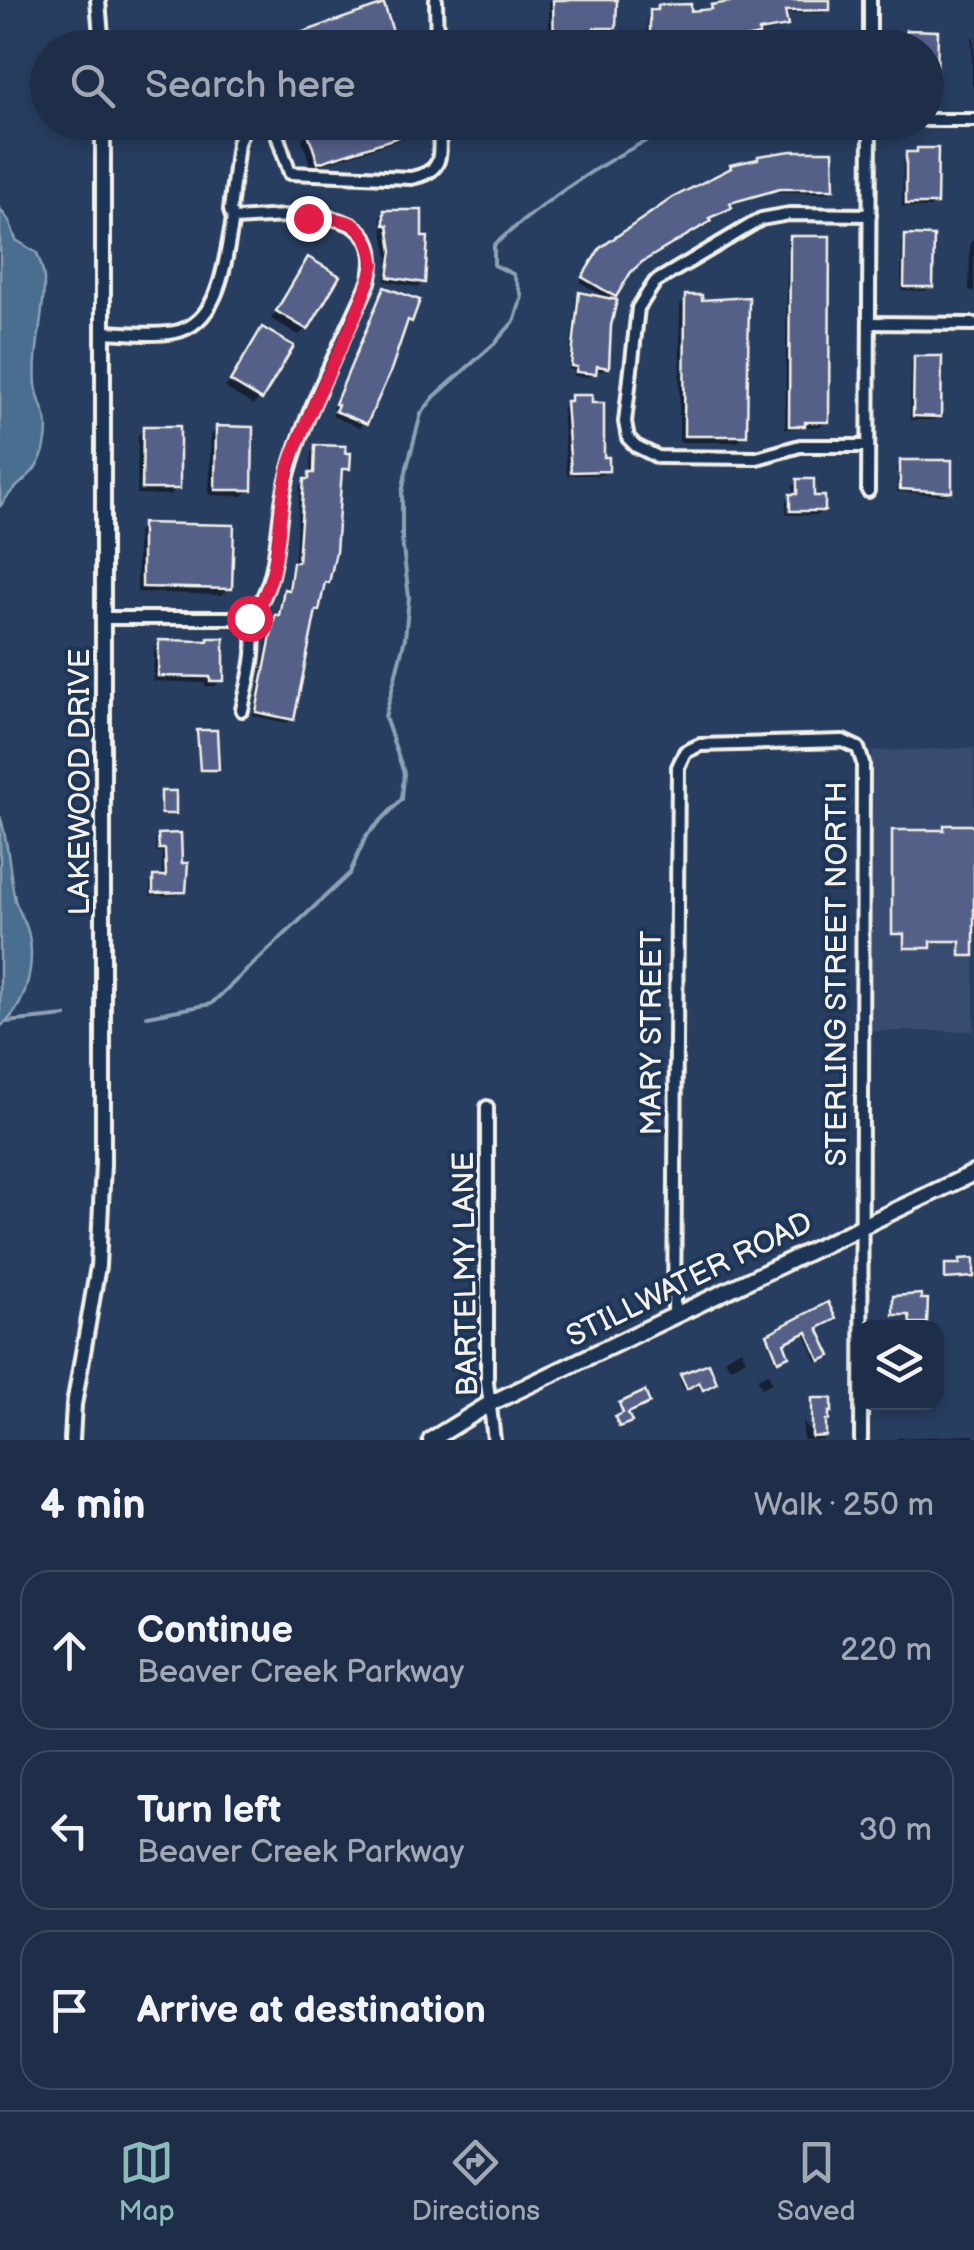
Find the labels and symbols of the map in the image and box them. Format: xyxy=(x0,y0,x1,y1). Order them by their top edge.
route end xyxy=(286,196,332,242)
route start xyxy=(227,596,273,642)
street label: LAKEWOOD DRIVE xyxy=(62,649,98,916)
street label: STERLING STREET NORTH xyxy=(819,781,855,1167)
street label: MARY STREET xyxy=(634,930,670,1136)
street label: BARTELMY LANE xyxy=(446,1151,486,1397)
street label: STILLWATER ROAD xyxy=(561,1205,818,1355)

